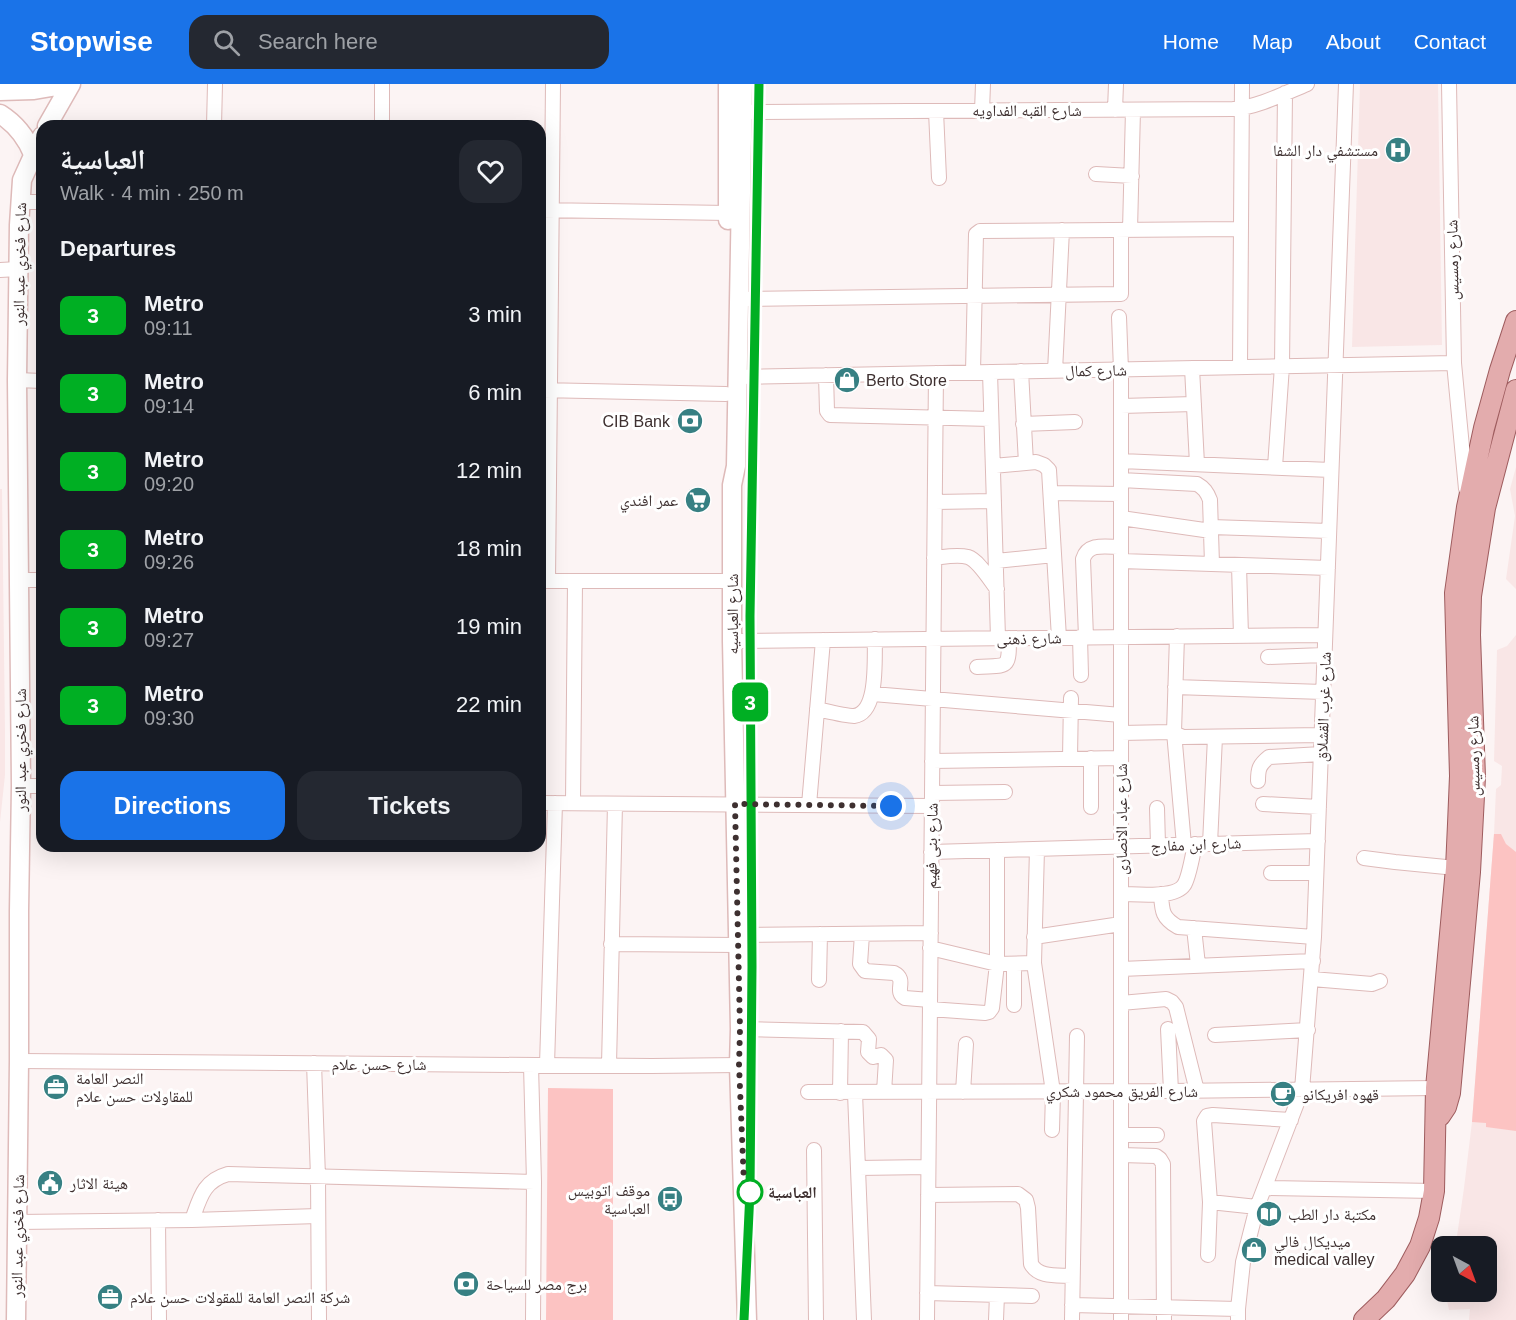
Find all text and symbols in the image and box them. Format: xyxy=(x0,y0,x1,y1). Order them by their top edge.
search box xyxy=(189,15,609,69)
text: Stopwise xyxy=(30,26,153,57)
icon: search xyxy=(210,26,243,59)
text: Search here xyxy=(258,29,378,54)
text: Home xyxy=(1163,30,1219,53)
text: Map xyxy=(1252,30,1293,53)
text: About xyxy=(1326,30,1381,53)
text: Contact xyxy=(1414,30,1486,53)
street label: شارع القبه الفداويه xyxy=(972,102,1082,121)
hospital icon: مستشفي دار الشفا xyxy=(1383,135,1413,165)
button: heart xyxy=(459,140,522,203)
place label: مستشفي دار الشفا xyxy=(1273,142,1378,163)
text: العباسية xyxy=(60,144,146,175)
text: Walk · 4 min · 250 m xyxy=(60,182,244,204)
street label: شارع فخري عبد النور xyxy=(10,202,33,327)
street label: شارع رمسيس xyxy=(1443,219,1464,301)
text: Departures xyxy=(60,236,176,261)
text: Metro xyxy=(144,291,204,316)
text: 3 min xyxy=(468,302,522,327)
text: 3 xyxy=(87,304,99,327)
text: 09:11 xyxy=(144,317,193,339)
street label: شارع كمال xyxy=(1065,361,1127,382)
shop icon: Berto Store xyxy=(832,365,862,395)
text: Metro xyxy=(144,369,204,394)
place label: Berto Store xyxy=(866,372,947,389)
text: 6 min xyxy=(468,380,522,405)
text: 3 xyxy=(87,382,99,405)
text: 09:14 xyxy=(144,395,194,417)
bank icon: CIB Bank xyxy=(675,406,705,436)
place label: CIB Bank xyxy=(602,413,671,430)
text: Metro xyxy=(144,447,204,472)
text: 12 min xyxy=(456,458,522,483)
text: 3 xyxy=(87,460,99,483)
text: 09:20 xyxy=(144,473,194,495)
supermarket icon: عمر افندي xyxy=(683,485,713,515)
place label: عمر افندي xyxy=(620,492,678,513)
text: Metro xyxy=(144,525,204,550)
text: 18 min xyxy=(456,536,522,561)
text: 3 xyxy=(87,538,99,561)
text: 09:26 xyxy=(144,551,194,573)
street label: شارع العباسيه xyxy=(724,574,743,654)
text: Metro xyxy=(144,603,204,628)
text: 19 min xyxy=(456,614,522,639)
text: 3 xyxy=(87,616,99,639)
text: 09:27 xyxy=(144,629,194,651)
street label: شارع ذهنى xyxy=(996,629,1062,650)
street label: شارع غرب القشلاق xyxy=(1313,652,1336,763)
text: Metro xyxy=(144,681,204,706)
line badge: 3 xyxy=(730,682,770,722)
street label: شارع فخري عبد النور xyxy=(12,688,33,813)
text: 3 xyxy=(744,691,756,714)
text: 22 min xyxy=(456,692,522,717)
text: 3 xyxy=(87,694,99,717)
text: 09:30 xyxy=(144,707,194,729)
street label: شارع رمسيس xyxy=(1464,715,1485,797)
street label: شارع عباد الانصارى xyxy=(1113,763,1132,875)
button: Directions xyxy=(60,771,285,840)
button: Tickets xyxy=(297,771,522,840)
your location xyxy=(876,791,906,821)
street label: شارع بنى فهيم xyxy=(922,803,943,889)
street label: شارع ابن مفارج xyxy=(1150,834,1242,857)
street label: شارع حسن علام xyxy=(331,1056,427,1075)
place label: النصر العامة للمقاولات حسن علام xyxy=(76,1070,193,1107)
office icon: النصر العامة للمقاولات حسن علام xyxy=(41,1072,71,1102)
cafe icon: قهوه افريكانو xyxy=(1268,1079,1298,1109)
street label: شارع الفريق محمود شكري xyxy=(1046,1083,1198,1104)
place label: قهوه افريكانو xyxy=(1302,1086,1379,1104)
public building icon: هيئة الاثار xyxy=(35,1168,65,1198)
street label: شارع فخري عبد النور xyxy=(8,1174,31,1299)
place label: هيئة الاثار xyxy=(69,1175,128,1193)
marker: العباسية xyxy=(737,1179,763,1205)
place label: موقف اتوبيس العباسية xyxy=(568,1182,650,1217)
bus stop icon: موقف اتوبيس العباسية xyxy=(655,1184,685,1214)
place label: العباسية xyxy=(768,1184,817,1202)
library icon: مكتبة دار الطب xyxy=(1254,1199,1284,1229)
place label: مكتبة دار الطب xyxy=(1288,1206,1376,1224)
place label: ميديكال فالي medical valley xyxy=(1274,1233,1374,1268)
shop icon: ميديكال فالي medical valley xyxy=(1239,1235,1269,1265)
north arrow xyxy=(1431,1236,1497,1302)
map controls xyxy=(1431,1236,1497,1302)
bank icon: برج مصر للسياحة xyxy=(451,1269,481,1299)
place label: برج مصر للسياحة xyxy=(486,1276,587,1295)
office icon: شركة النصر العامة للمقولات حسن علام xyxy=(95,1282,125,1312)
place label: شركة النصر العامة للمقولات حسن علام xyxy=(130,1289,350,1308)

